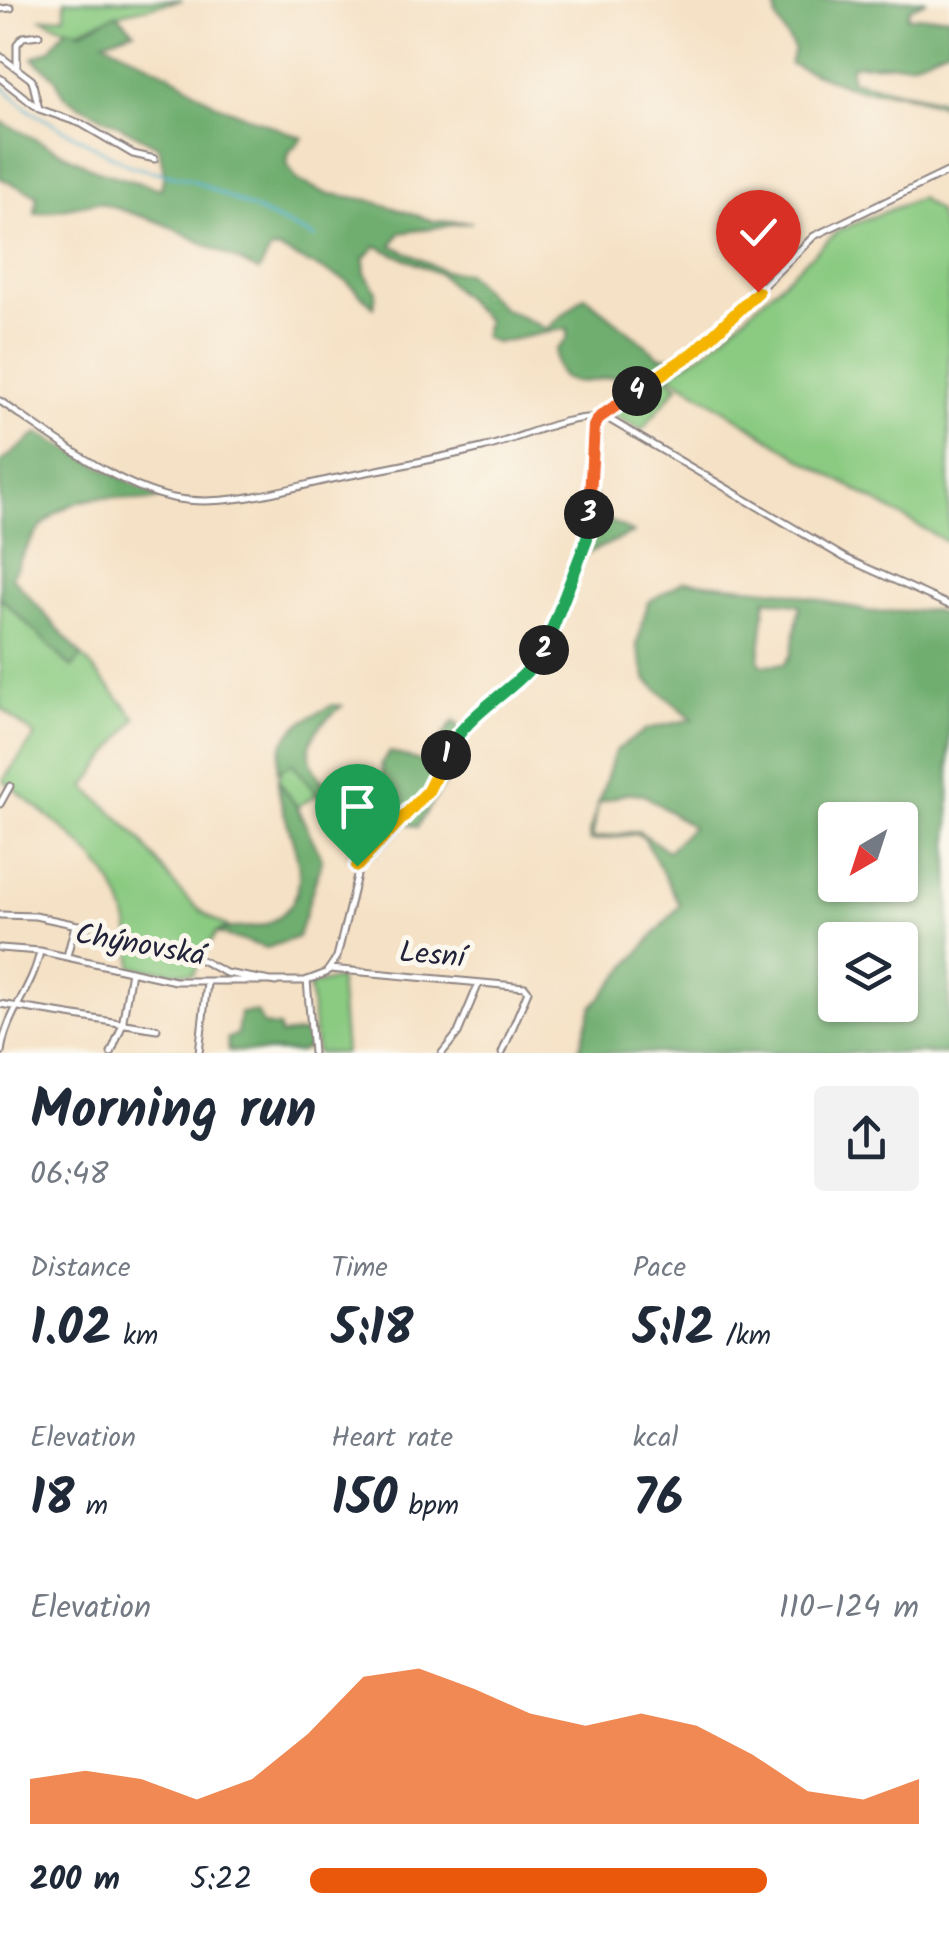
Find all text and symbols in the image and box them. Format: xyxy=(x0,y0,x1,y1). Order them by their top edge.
pin xyxy=(716,190,801,293)
icon: check xyxy=(731,205,786,260)
pin: 4 xyxy=(612,366,662,416)
text: 4 xyxy=(629,368,645,413)
pin: 3 xyxy=(564,489,614,539)
text: 3 xyxy=(581,491,597,536)
pin: 2 xyxy=(519,625,569,675)
text: 2 xyxy=(536,627,552,672)
pin: 1 xyxy=(421,730,471,780)
text: 1 xyxy=(442,732,450,777)
pin xyxy=(315,764,400,867)
icon: arrive xyxy=(330,779,385,834)
north arrow xyxy=(818,802,918,902)
map controls xyxy=(818,802,918,1022)
street label: Chýnovská xyxy=(71,911,212,982)
button: layers xyxy=(818,922,918,1022)
street label: Lesní xyxy=(397,929,472,983)
text: Morning run xyxy=(30,1069,317,1156)
button: share xyxy=(814,1086,919,1191)
text: 06:48 xyxy=(30,1150,109,1201)
text: Distance xyxy=(30,1246,131,1291)
text: Time xyxy=(331,1246,388,1291)
text: Pace xyxy=(633,1246,686,1291)
text: 1.02 xyxy=(30,1291,112,1371)
text: 5:18 xyxy=(331,1291,414,1371)
text: 5:12 xyxy=(633,1291,715,1371)
text: km xyxy=(112,1314,158,1359)
text: /km xyxy=(715,1314,771,1359)
text: Elevation xyxy=(30,1416,136,1461)
text: Heart rate xyxy=(331,1416,453,1461)
text: kcal xyxy=(633,1416,678,1461)
text: 18 xyxy=(30,1461,75,1541)
text: 150 xyxy=(331,1461,397,1541)
text: 76 xyxy=(633,1461,683,1541)
text: m xyxy=(75,1484,108,1529)
text: bpm xyxy=(397,1484,459,1529)
text: Elevation xyxy=(30,1583,151,1634)
text: 110–124 m xyxy=(779,1583,919,1634)
text: 200 m xyxy=(30,1855,120,1906)
text: 5:22 xyxy=(190,1855,252,1906)

